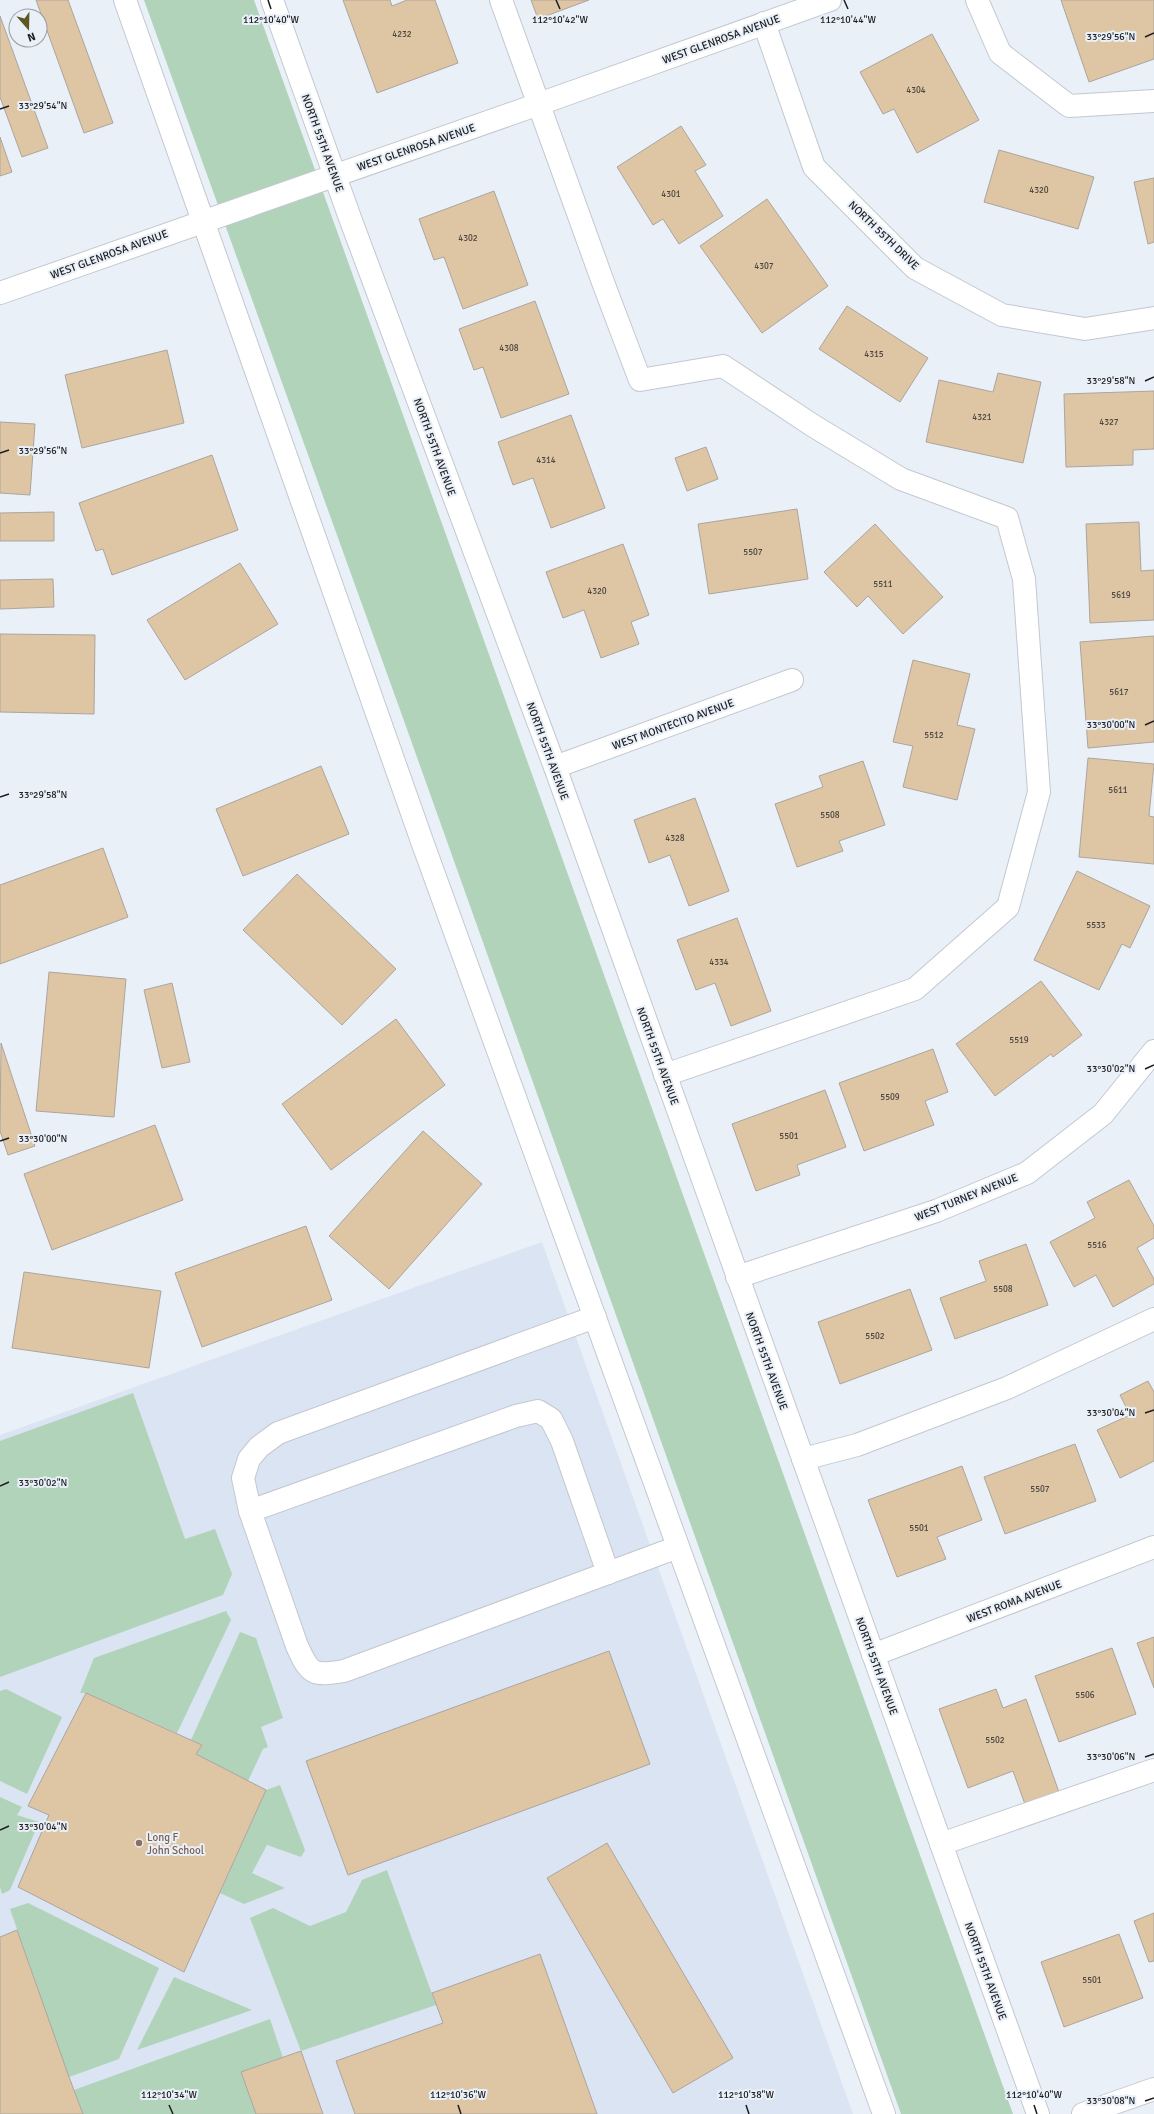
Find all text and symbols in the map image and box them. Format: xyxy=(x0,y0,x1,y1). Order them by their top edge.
north arrow xyxy=(8,8,48,48)
street label: WEST GLENROSA AVENUE xyxy=(661,12,782,67)
text: 112°10'40"W xyxy=(243,14,299,26)
text: 112°10'42"W xyxy=(532,14,588,26)
text: 112°10'44"W xyxy=(820,14,876,26)
house number: 4232 xyxy=(392,29,412,40)
text: N xyxy=(25,30,37,44)
text: 33°29'56"N xyxy=(1087,31,1135,43)
house number: 4304 xyxy=(906,85,926,96)
street label: NORTH 55TH AVENUE xyxy=(299,92,346,194)
text: 33°29'54"N xyxy=(19,100,67,112)
street label: WEST GLENROSA AVENUE xyxy=(355,121,477,174)
house number: 4320 xyxy=(1029,185,1049,196)
house number: 4301 xyxy=(661,189,681,200)
street label: NORTH 55TH DRIVE xyxy=(846,198,922,272)
street label: WEST GLENROSA AVENUE xyxy=(49,227,170,282)
house number: 4302 xyxy=(458,233,478,244)
house number: 4307 xyxy=(754,261,774,272)
house number: 4308 xyxy=(499,343,519,354)
house number: 4315 xyxy=(864,349,884,360)
text: 33°29'58"N xyxy=(1087,375,1135,387)
street label: NORTH 55TH AVENUE xyxy=(411,396,458,498)
house number: 4321 xyxy=(972,412,992,423)
house number: 4327 xyxy=(1099,417,1119,428)
text: 33°29'56"N xyxy=(19,445,67,457)
house number: 4314 xyxy=(536,455,556,466)
house number: 5507 xyxy=(743,547,763,558)
house number: 5511 xyxy=(873,579,893,590)
house number: 4320 xyxy=(587,586,607,597)
house number: 5619 xyxy=(1111,590,1131,601)
house number: 5617 xyxy=(1109,687,1129,698)
street label: WEST MONTECITO AVENUE xyxy=(610,696,736,753)
street label: NORTH 55TH AVENUE xyxy=(524,700,571,802)
text: 33°30'00"N xyxy=(1087,719,1135,731)
house number: 5512 xyxy=(924,730,944,741)
house number: 5611 xyxy=(1108,785,1128,796)
text: 33°29'58"N xyxy=(19,789,67,801)
house number: 5508 xyxy=(820,810,840,821)
house number: 4328 xyxy=(665,833,685,844)
house number: 5533 xyxy=(1086,920,1106,931)
house number: 4334 xyxy=(709,957,729,968)
street label: NORTH 55TH AVENUE xyxy=(634,1005,681,1107)
house number: 5519 xyxy=(1009,1035,1029,1046)
text: 33°30'02"N xyxy=(1087,1063,1135,1075)
house number: 5509 xyxy=(880,1092,900,1103)
house number: 5501 xyxy=(779,1131,799,1142)
text: 33°30'00"N xyxy=(19,1133,67,1145)
street label: WEST TURNEY AVENUE xyxy=(913,1171,1020,1224)
house number: 5516 xyxy=(1087,1240,1107,1251)
house number: 5508 xyxy=(993,1284,1013,1295)
street label: NORTH 55TH AVENUE xyxy=(743,1310,790,1412)
house number: 5502 xyxy=(865,1331,885,1342)
text: 33°30'04"N xyxy=(1087,1407,1135,1419)
text: 33°30'02"N xyxy=(19,1477,67,1489)
house number: 5507 xyxy=(1030,1484,1050,1495)
house number: 5501 xyxy=(909,1523,929,1534)
street label: WEST ROMA AVENUE xyxy=(965,1577,1064,1626)
street label: NORTH 55TH AVENUE xyxy=(853,1615,900,1717)
house number: 5506 xyxy=(1075,1690,1095,1701)
house number: 5502 xyxy=(985,1735,1005,1746)
text: 33°30'06"N xyxy=(1087,1751,1135,1763)
text: 33°30'04"N xyxy=(19,1821,67,1833)
place label: Long F John School xyxy=(147,1831,204,1857)
marker: Long F John School xyxy=(134,1838,144,1848)
street label: NORTH 55TH AVENUE xyxy=(962,1920,1009,2022)
house number: 5501 xyxy=(1082,1975,1102,1986)
text: 112°10'34"W xyxy=(141,2089,197,2101)
text: 112°10'36"W xyxy=(430,2089,486,2101)
text: 112°10'38"W xyxy=(718,2089,774,2101)
text: 112°10'40"W xyxy=(1006,2089,1062,2101)
text: 33°30'08"N xyxy=(1087,2095,1135,2107)

